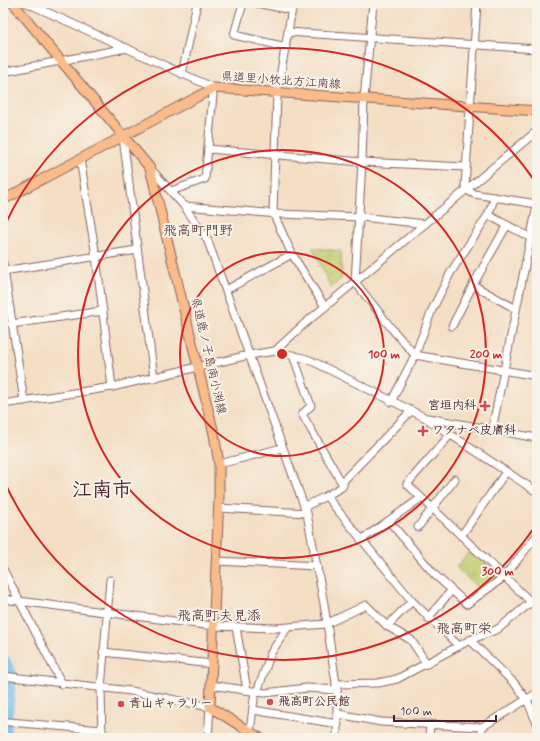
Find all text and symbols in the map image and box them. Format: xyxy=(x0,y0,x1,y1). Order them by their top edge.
street label: 県道里小牧北方江南線 xyxy=(221,69,341,93)
district label: 飛高町門野 xyxy=(163,222,233,240)
street label: 県道鹿ノ子島南小渕線 xyxy=(187,296,229,416)
centre of rings xyxy=(275,347,289,361)
text: 100 m xyxy=(368,347,401,363)
text: 200 m xyxy=(470,347,503,363)
place label: 宮垣内科 xyxy=(428,398,476,414)
marker: 宮垣内科 xyxy=(479,400,491,412)
place label: ワタナベ皮膚科 xyxy=(432,423,516,439)
marker: ワタナベ皮膚科 xyxy=(417,425,429,437)
district label: 江南市 xyxy=(72,477,132,504)
text: 300 m xyxy=(482,564,515,580)
district label: 飛高町夫見添 xyxy=(177,607,261,625)
district label: 飛高町栄 xyxy=(436,620,492,638)
place label: 飛高町公民館 xyxy=(278,694,350,710)
place label: 青山ギャラリー xyxy=(129,696,212,712)
marker: 飛高町公民館 xyxy=(265,697,275,707)
scale bar xyxy=(394,697,496,723)
marker: 青山ギャラリー xyxy=(116,699,126,709)
text: 100 m xyxy=(400,704,432,720)

